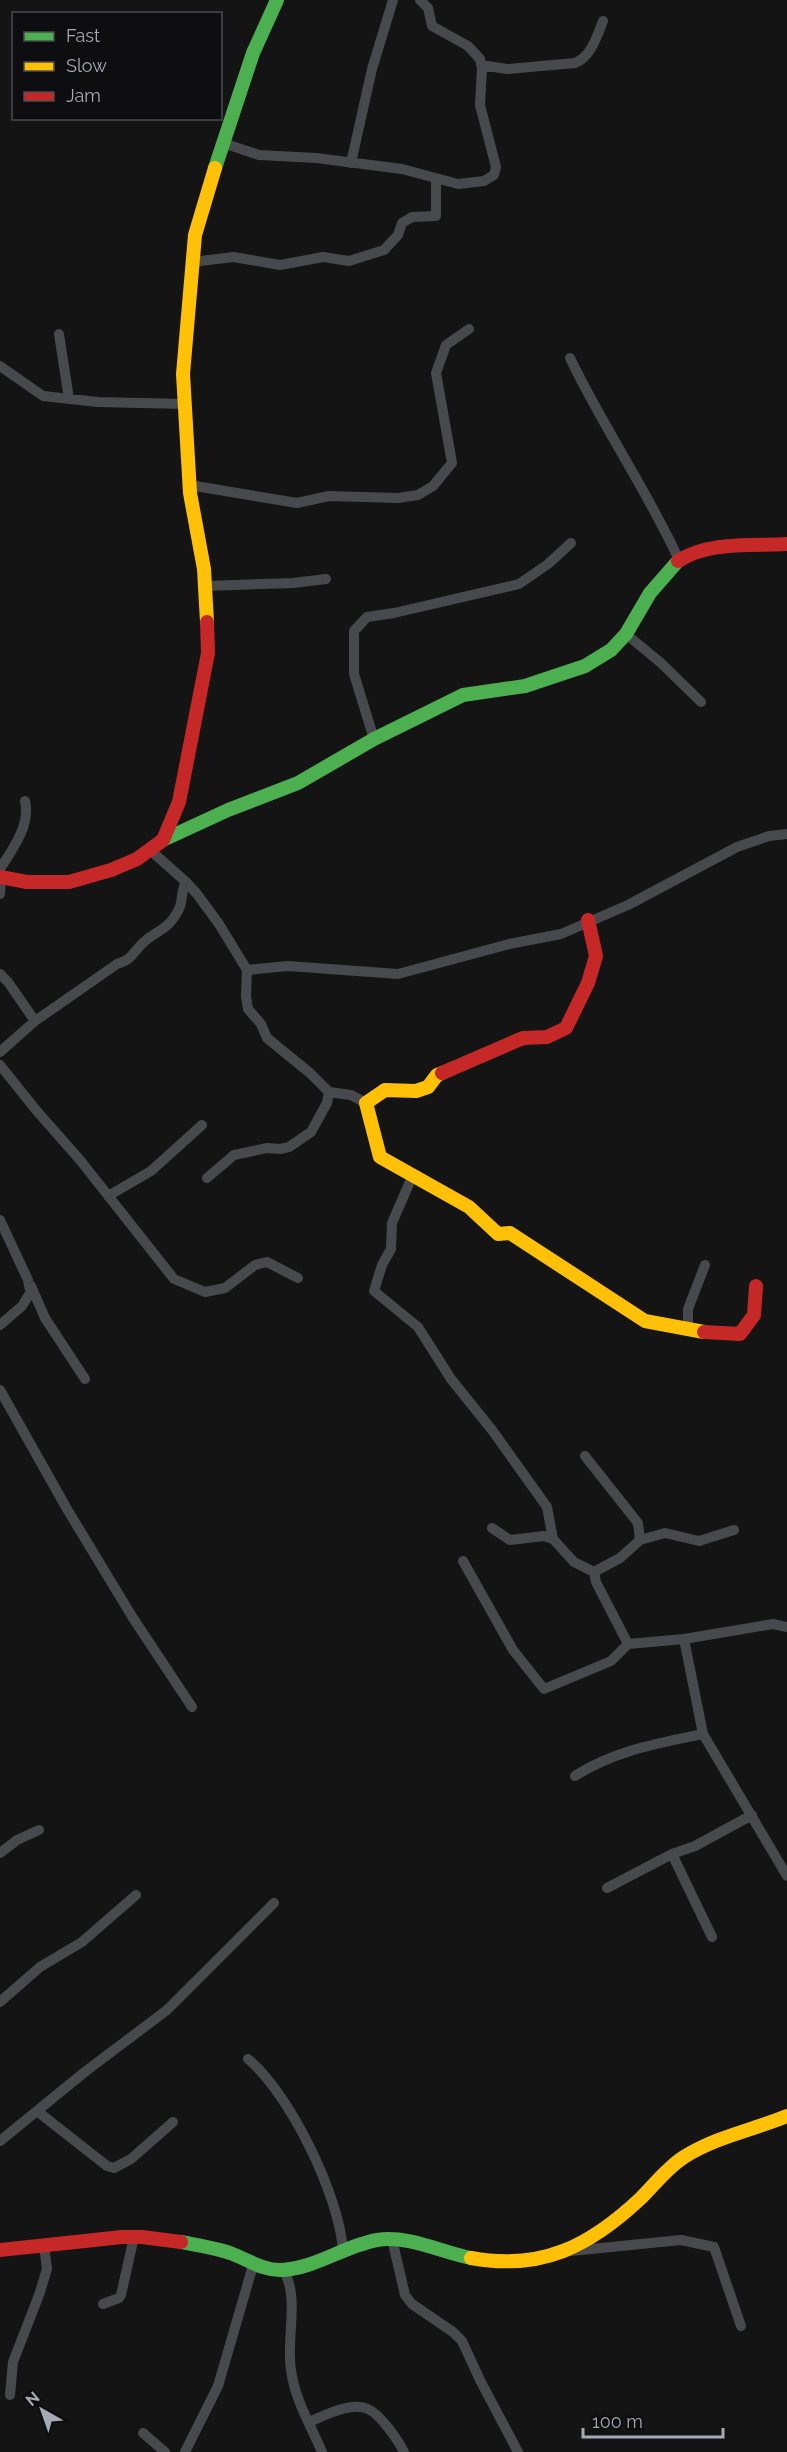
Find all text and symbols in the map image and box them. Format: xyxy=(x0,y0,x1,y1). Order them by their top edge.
legend xyxy=(12,12,222,120)
text: Fast xyxy=(66,25,100,46)
text: Slow xyxy=(66,55,107,76)
text: Jam xyxy=(66,85,101,106)
north arrow xyxy=(12,2380,72,2440)
text: N xyxy=(22,2388,43,2410)
scale bar xyxy=(583,2401,722,2439)
text: 100 m xyxy=(592,2411,643,2432)

